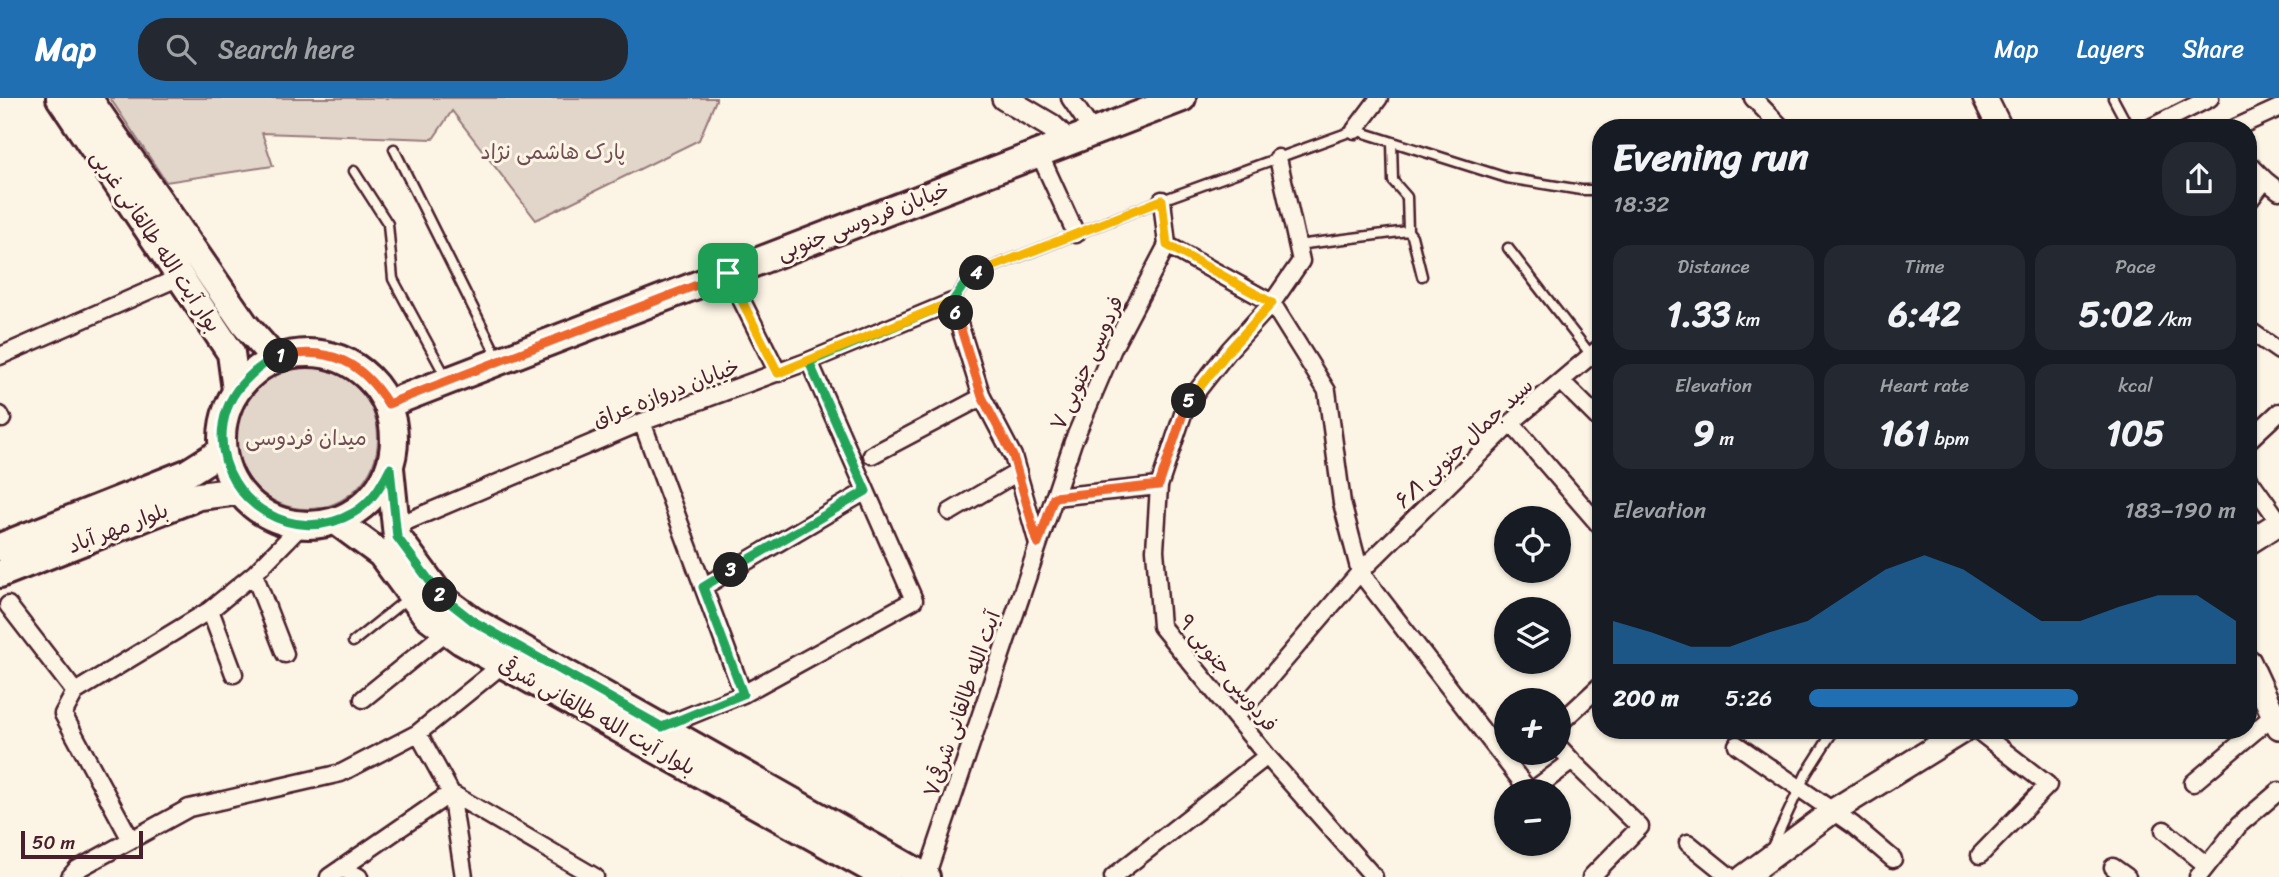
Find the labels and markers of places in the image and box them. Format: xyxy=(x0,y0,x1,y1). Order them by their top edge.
pin xyxy=(698,243,758,303)
pin: 4 xyxy=(960,256,995,290)
pin: 6 xyxy=(939,296,974,330)
pin: 1 xyxy=(264,338,298,374)
pin: 5 xyxy=(1172,384,1206,418)
pin: 3 xyxy=(714,552,748,588)
pin: 2 xyxy=(422,578,458,612)

